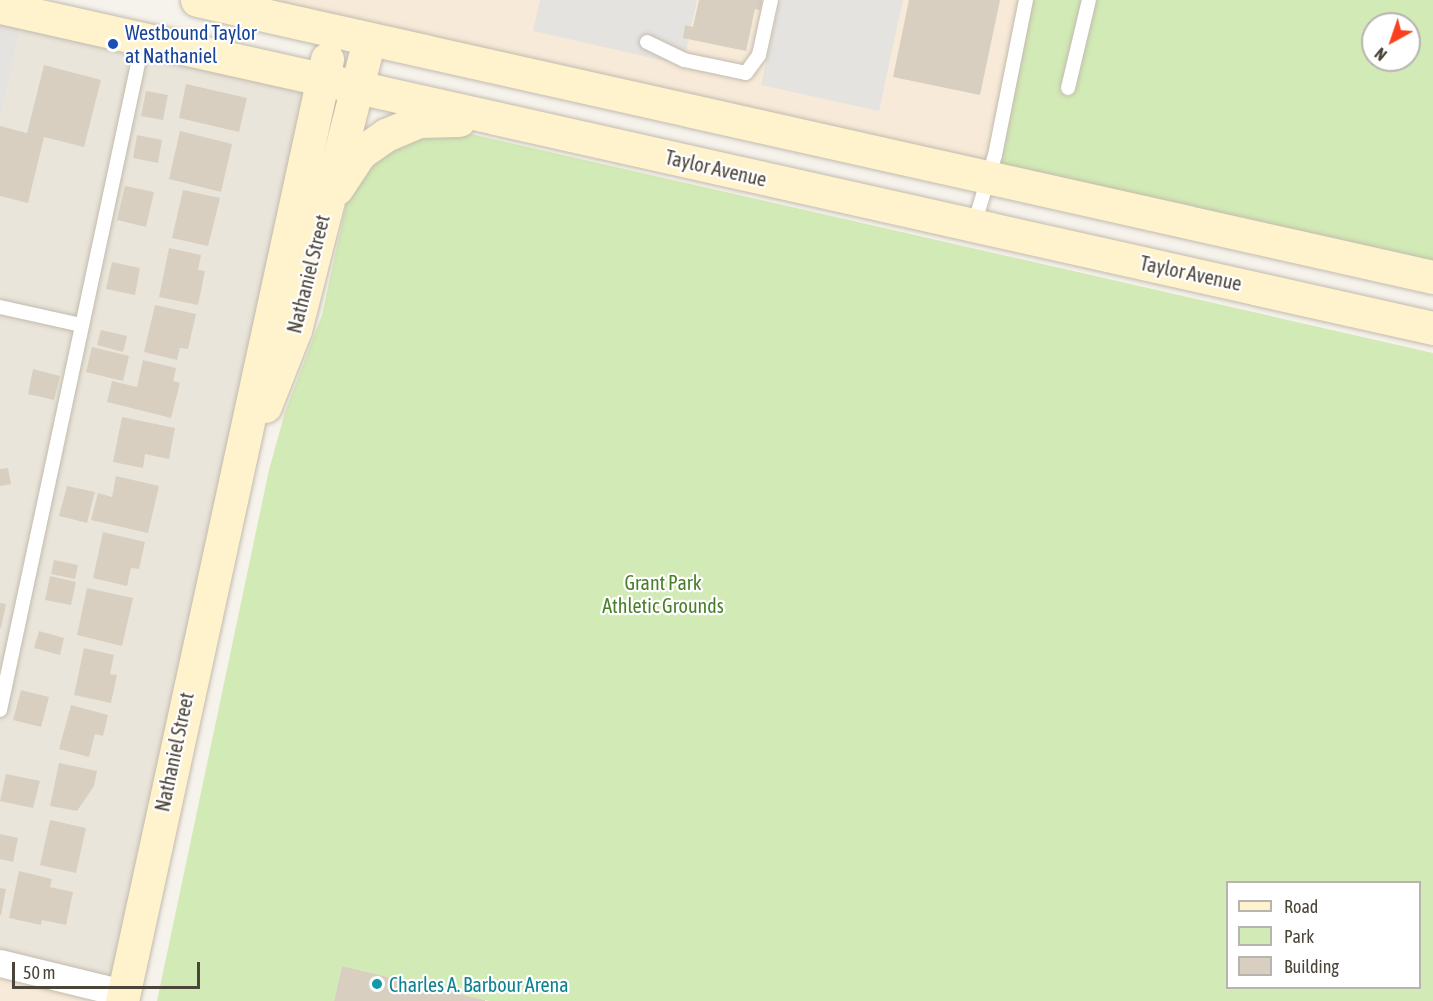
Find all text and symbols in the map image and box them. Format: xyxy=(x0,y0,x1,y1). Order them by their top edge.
north arrow xyxy=(1361,12,1421,72)
place label: Westbound Taylor at Nathaniel xyxy=(125,20,257,67)
marker: Westbound Taylor at Nathaniel xyxy=(106,37,120,51)
text: N xyxy=(1371,44,1390,64)
street label: Taylor Avenue xyxy=(663,145,769,191)
street label: Nathaniel Street xyxy=(282,212,334,336)
street label: Taylor Avenue xyxy=(1138,251,1244,295)
park label: Grant Park Athletic Grounds xyxy=(602,570,724,617)
street label: Nathaniel Street xyxy=(150,690,198,814)
legend xyxy=(1226,881,1421,989)
text: Road xyxy=(1284,896,1318,917)
text: Park xyxy=(1284,926,1314,947)
scale bar xyxy=(15,950,202,988)
text: Building xyxy=(1284,956,1339,977)
text: 50 m xyxy=(23,962,55,983)
place label: Charles A. Barbour Arena xyxy=(389,972,569,996)
marker: Charles A. Barbour Arena xyxy=(370,977,384,991)

